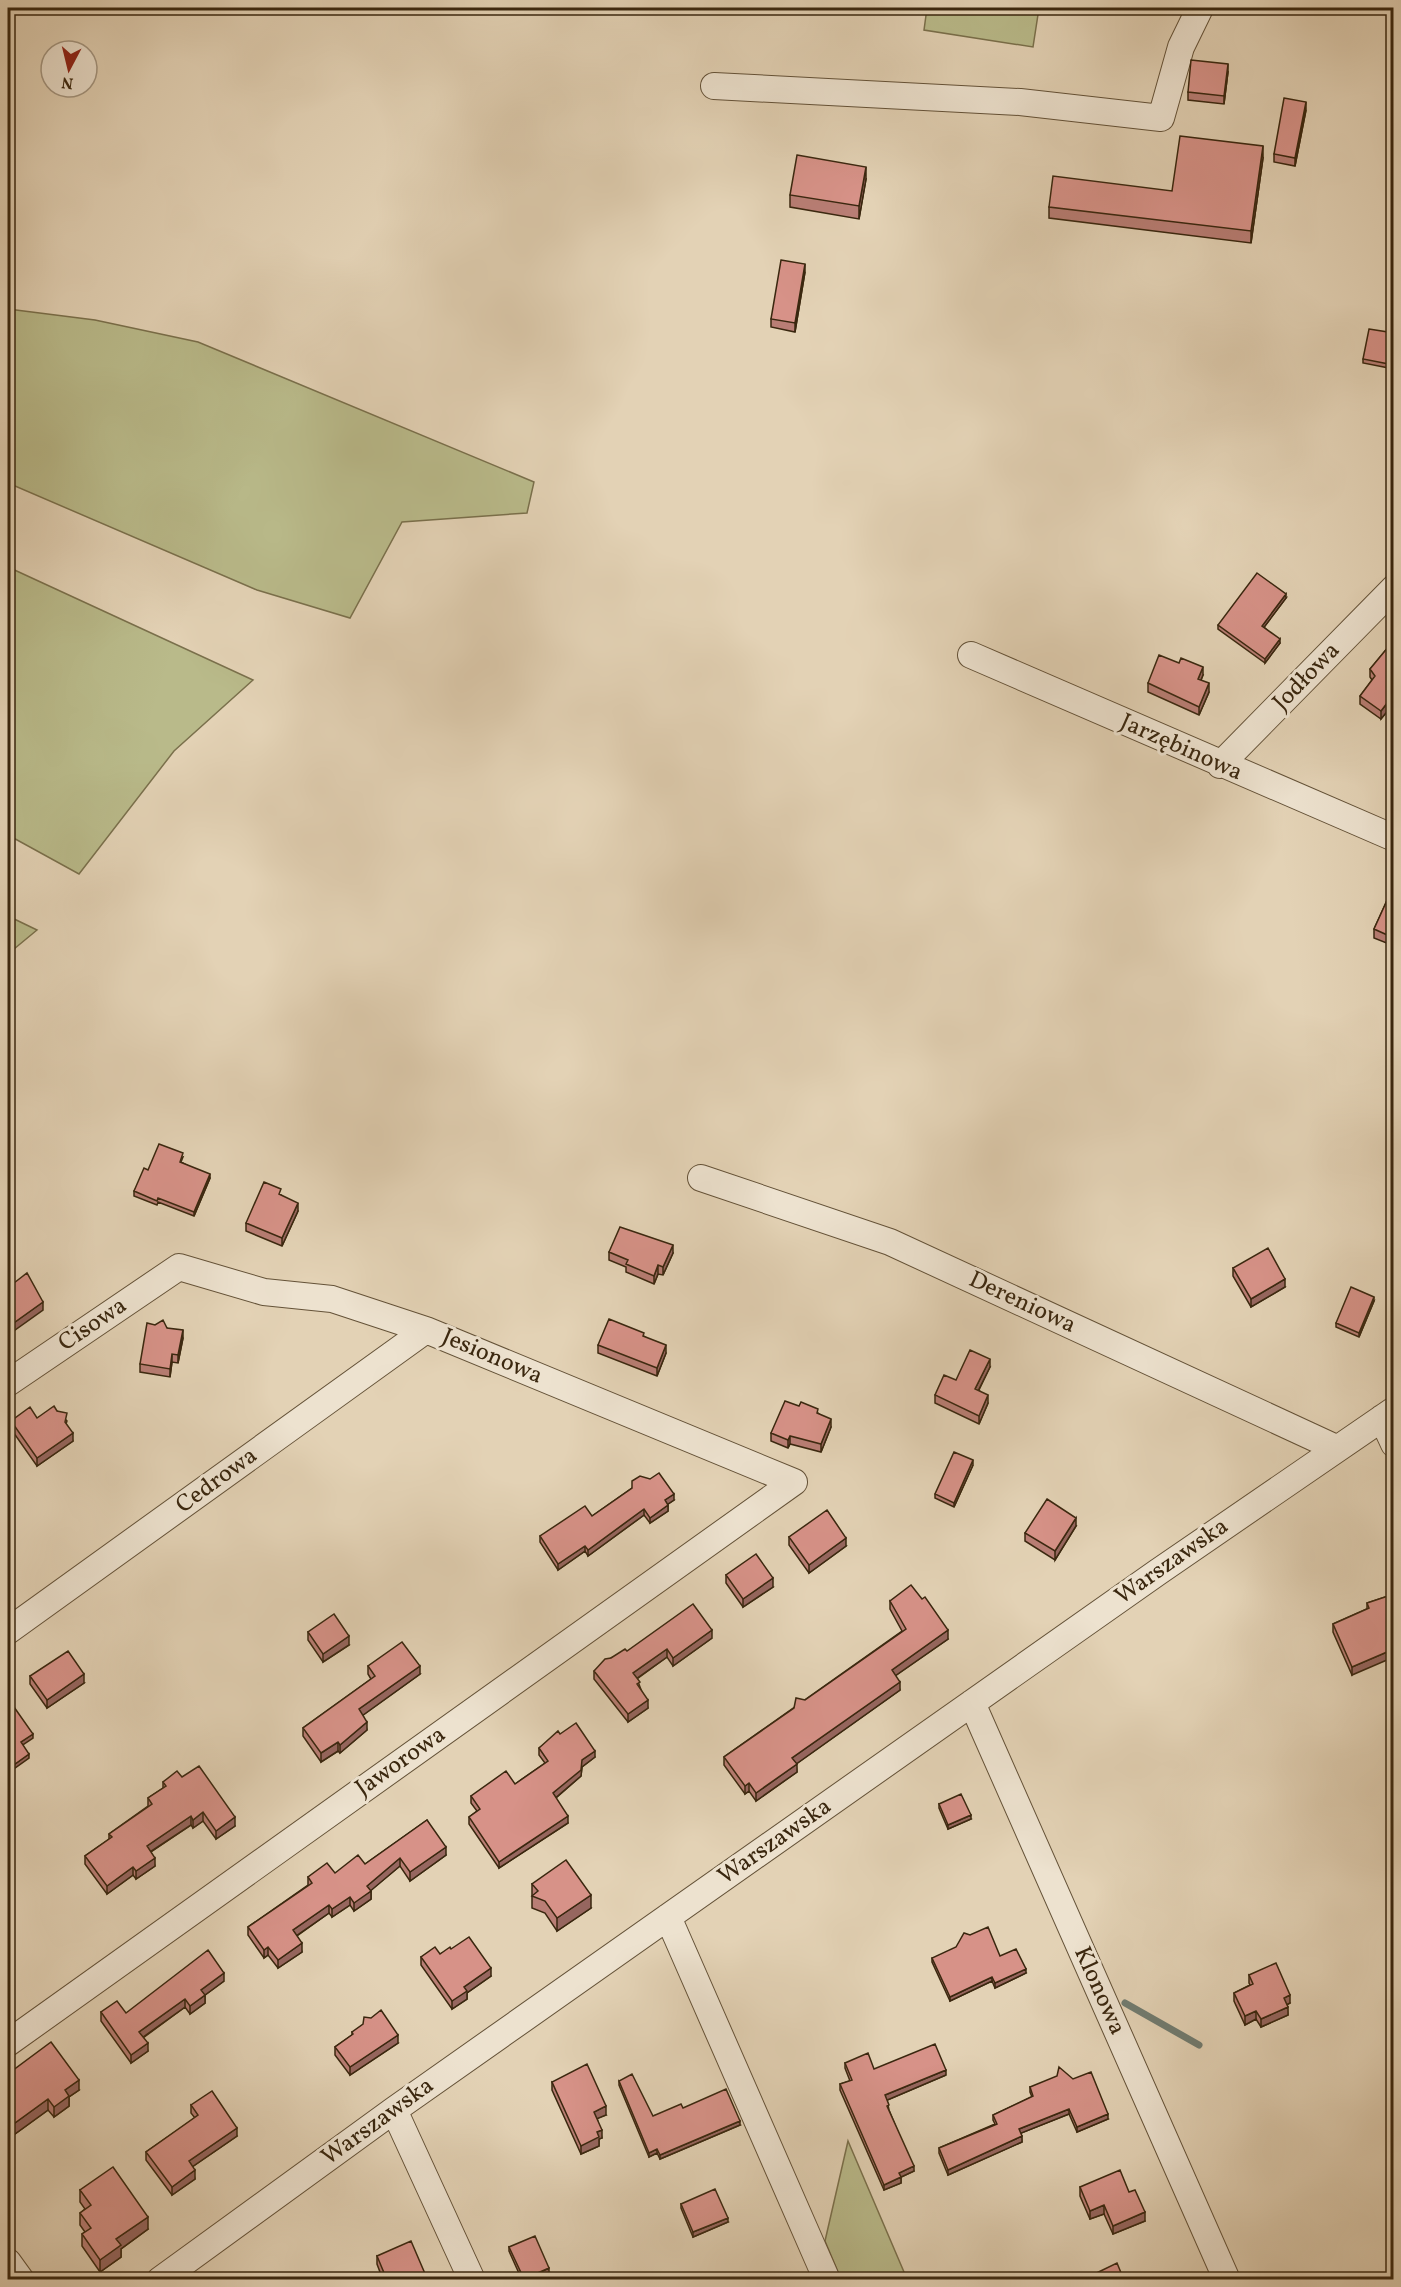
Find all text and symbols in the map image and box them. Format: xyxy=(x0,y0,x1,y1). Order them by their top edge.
north arrow xyxy=(39,39,99,99)
text: N xyxy=(60,70,75,94)
street label: Jodłowa xyxy=(1265,635,1349,719)
street label: Jarzębinowa xyxy=(1114,706,1248,790)
street label: Dereniowa xyxy=(963,1263,1081,1343)
street label: Cisowa xyxy=(52,1290,134,1360)
street label: Jesionowa xyxy=(436,1320,548,1394)
street label: Cedrowa xyxy=(169,1440,265,1522)
street label: Warszawska xyxy=(1108,1510,1236,1614)
street label: Jaworowa xyxy=(349,1718,453,1806)
street label: Warszawska xyxy=(711,1790,839,1894)
street label: Klonowa xyxy=(1064,1941,1134,2041)
street label: Warszawska xyxy=(315,2070,441,2174)

